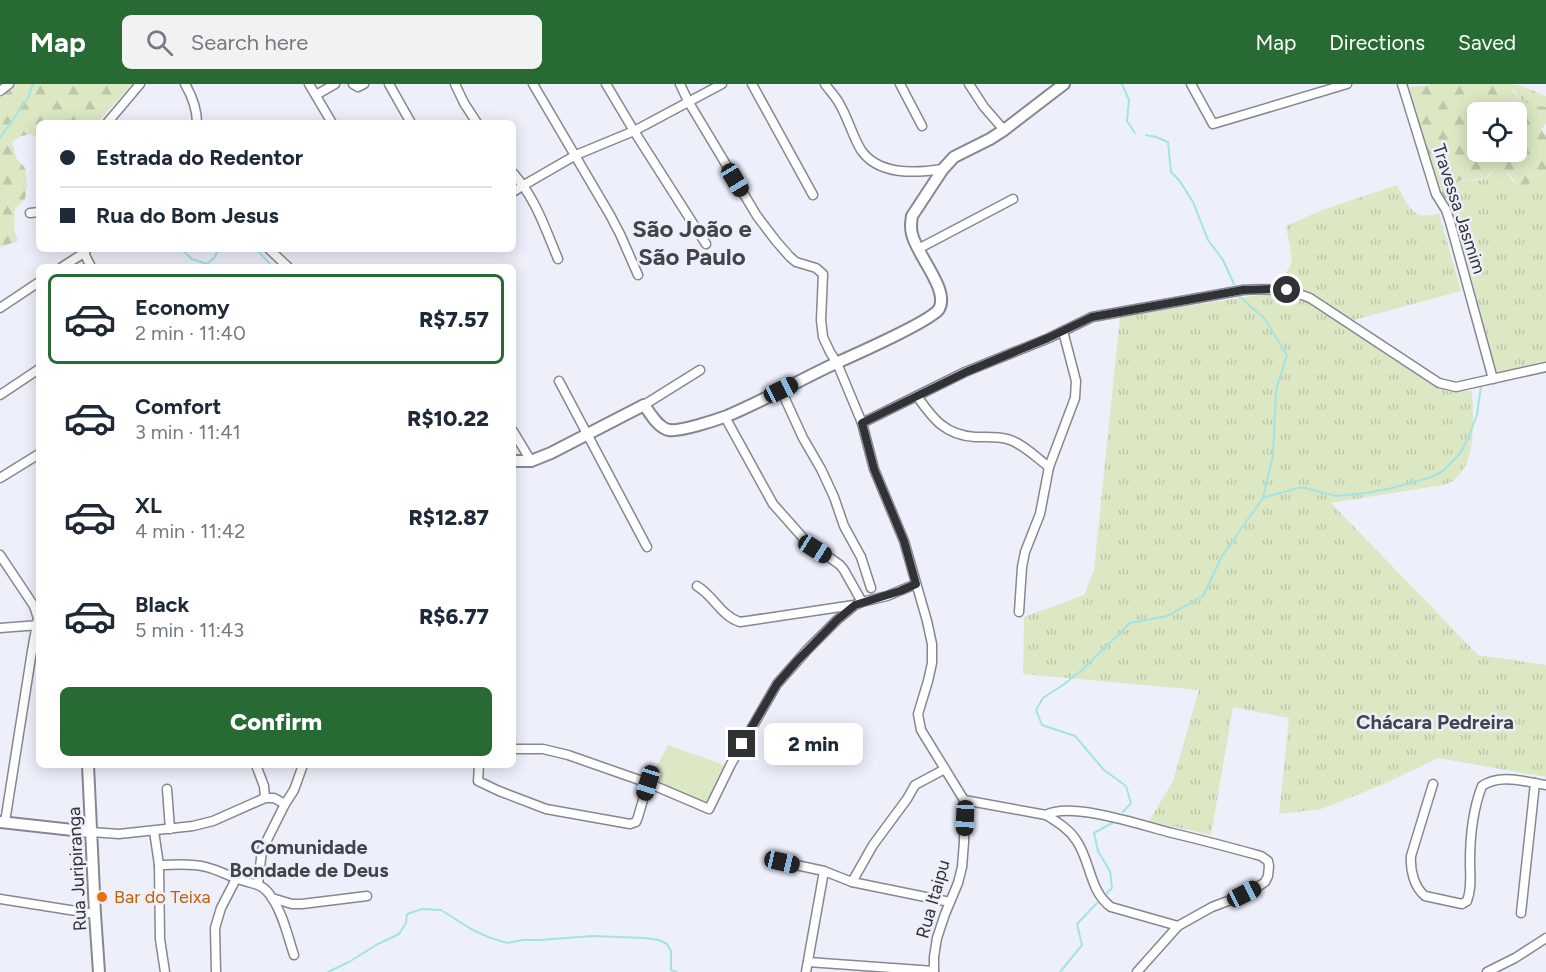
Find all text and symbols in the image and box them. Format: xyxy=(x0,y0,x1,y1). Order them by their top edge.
search box xyxy=(122,15,542,69)
text: Map xyxy=(30,25,86,59)
icon: search xyxy=(143,26,176,59)
text: Search here xyxy=(191,29,308,56)
text: Map xyxy=(1255,30,1296,55)
text: Directions xyxy=(1329,30,1425,55)
text: Saved xyxy=(1458,30,1516,55)
map controls xyxy=(1467,102,1527,162)
button: locate xyxy=(1467,102,1527,162)
street label: Travessa Jasmim xyxy=(1428,141,1490,277)
text: Estrada do Redentor xyxy=(96,144,303,171)
car xyxy=(718,160,752,200)
text: Rua do Bom Jesus xyxy=(96,202,279,229)
district label: São João e São Paulo xyxy=(632,214,752,271)
route start xyxy=(1273,276,1300,303)
icon: car xyxy=(63,292,117,346)
text: Economy xyxy=(135,294,230,321)
text: R$7.57 xyxy=(419,306,489,333)
text: 2 min · 11:40 xyxy=(135,321,246,345)
car xyxy=(761,374,801,406)
icon: car xyxy=(63,391,117,445)
text: Comfort xyxy=(135,393,221,420)
text: R$10.22 xyxy=(407,405,489,432)
text: 3 min · 11:41 xyxy=(135,420,241,444)
icon: car xyxy=(63,490,117,544)
text: XL xyxy=(135,492,162,519)
text: R$12.87 xyxy=(408,504,489,531)
text: 4 min · 11:42 xyxy=(135,519,245,543)
car xyxy=(795,532,835,566)
icon: car xyxy=(63,589,117,643)
text: Black xyxy=(135,591,189,618)
text: R$6.77 xyxy=(419,603,489,630)
text: 5 min · 11:43 xyxy=(135,618,244,642)
button: Confirm xyxy=(60,687,492,756)
district label: Chácara Pedreira xyxy=(1356,710,1514,734)
callout: 2 min xyxy=(763,723,862,765)
route end xyxy=(728,730,755,757)
text: 2 min xyxy=(788,732,839,756)
car xyxy=(634,763,662,803)
car xyxy=(955,800,975,836)
street label: Rua Juripiranga xyxy=(63,806,91,932)
district label: Comunidade Bondade de Deus xyxy=(229,835,389,882)
car xyxy=(762,849,802,875)
street label: Rua Itaipu xyxy=(911,857,955,941)
car xyxy=(1224,878,1264,910)
place label: Bar do Teixa xyxy=(114,886,211,908)
marker: Bar do Teixa xyxy=(95,890,109,904)

